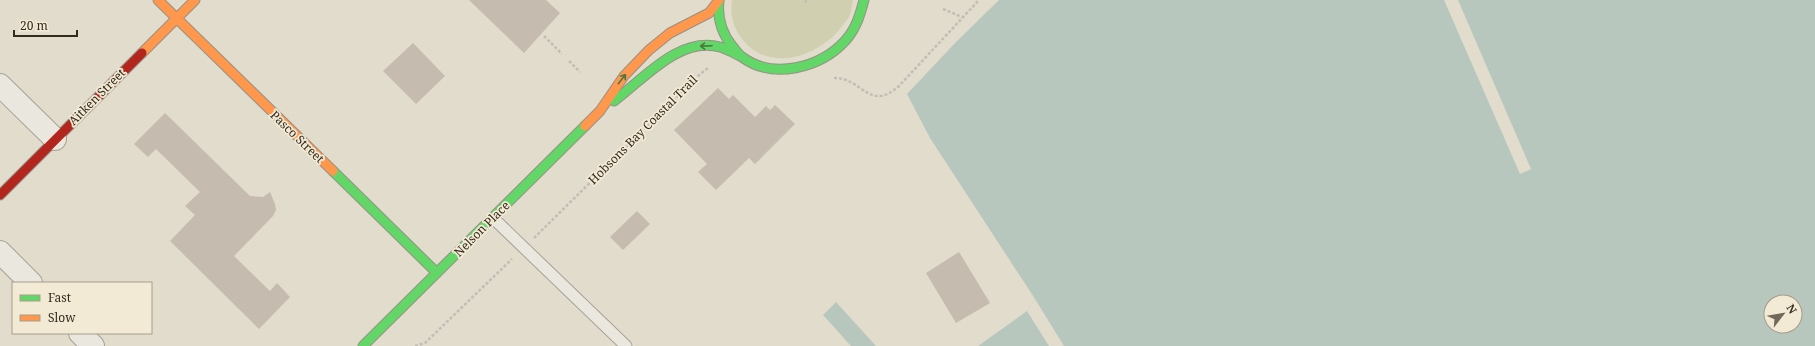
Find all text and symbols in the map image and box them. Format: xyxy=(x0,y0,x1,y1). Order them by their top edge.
scale bar xyxy=(14,12,77,38)
text: 20 m xyxy=(20,17,48,34)
one-way arrow xyxy=(700,42,713,50)
street label: Aitken Street xyxy=(64,64,129,129)
street label: Hobsons Bay Coastal Trail xyxy=(584,71,701,188)
one-way arrow xyxy=(618,73,626,84)
street label: Pasco Street xyxy=(267,107,328,167)
street label: Nelson Place xyxy=(450,197,513,260)
legend xyxy=(12,282,152,334)
text: Fast xyxy=(48,289,71,306)
north arrow xyxy=(1763,294,1803,334)
text: N xyxy=(1783,301,1801,316)
text: Slow xyxy=(48,309,76,326)

